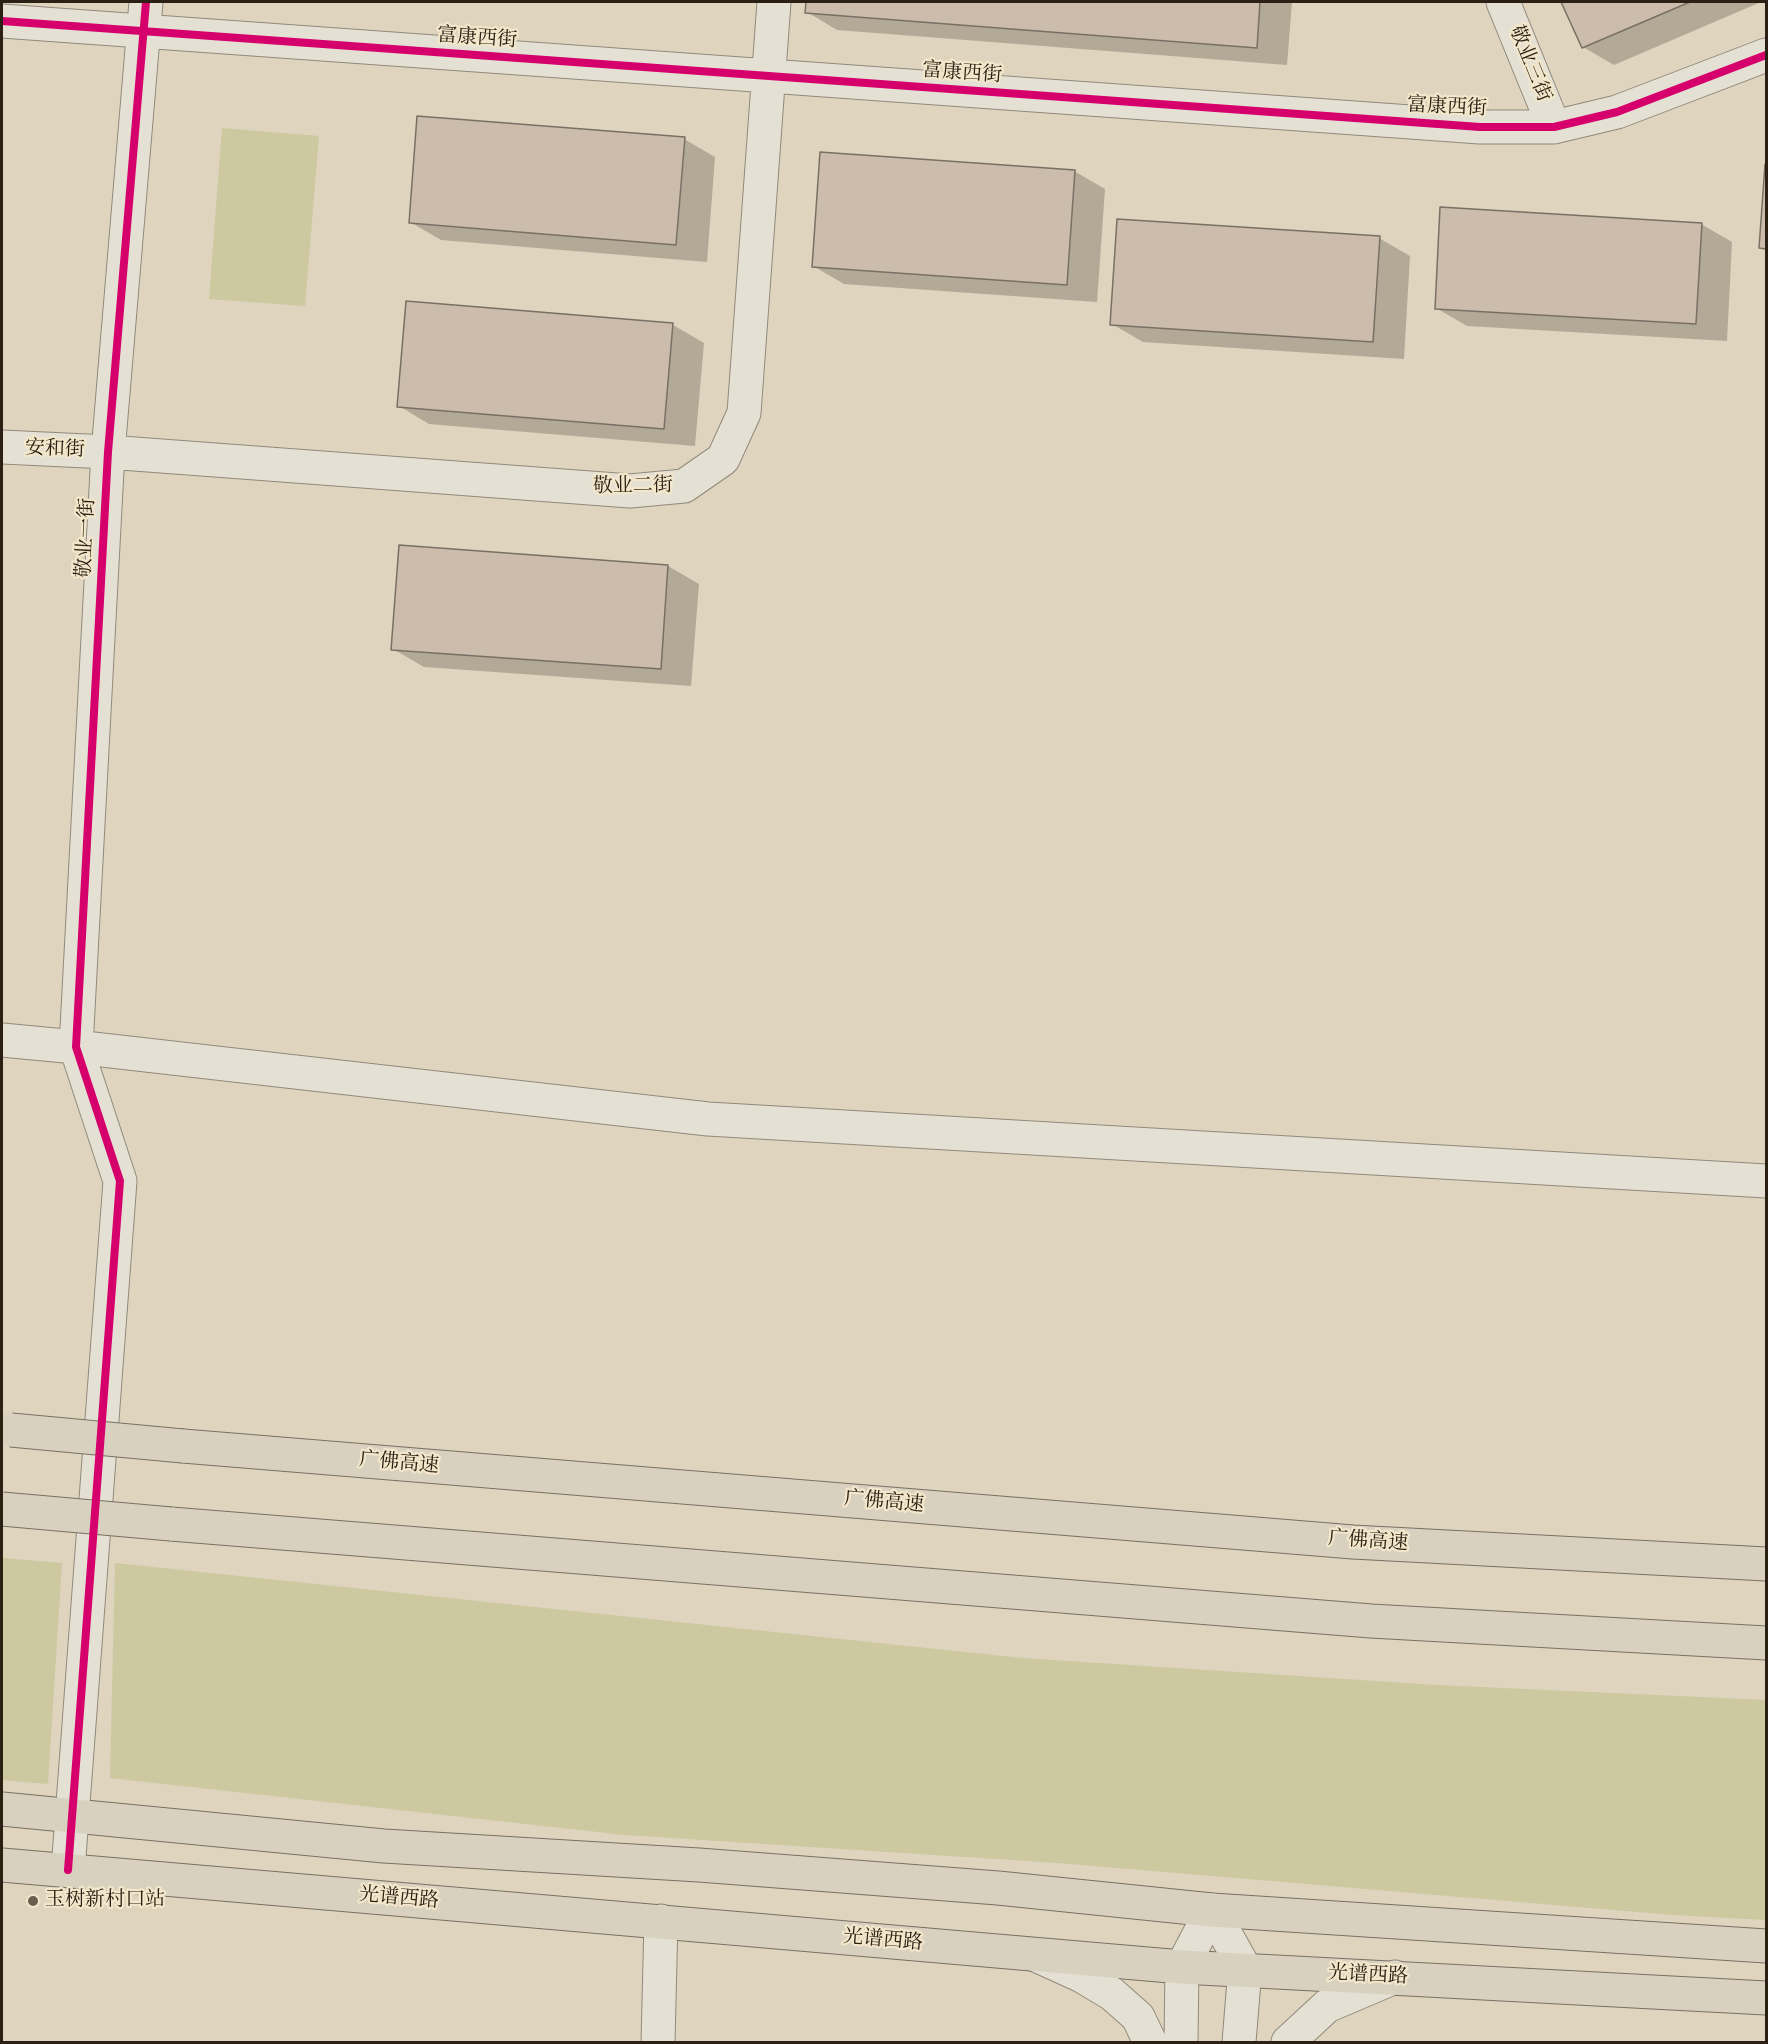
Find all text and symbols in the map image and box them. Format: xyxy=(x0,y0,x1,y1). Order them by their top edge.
street label: 敬业三街 xyxy=(1503,22,1555,106)
street label: 富康西街 xyxy=(436,24,518,54)
street label: 富康西街 xyxy=(921,59,1003,89)
street label: 富康西街 xyxy=(1406,94,1488,122)
street label: 安和街 xyxy=(25,437,85,463)
street label: 敬业二街 xyxy=(593,474,673,500)
street label: 敬业一街 xyxy=(73,497,101,579)
street label: 广佛高速 xyxy=(358,1449,440,1479)
street label: 广佛高速 xyxy=(843,1488,925,1518)
street label: 广佛高速 xyxy=(1327,1527,1409,1557)
street label: 光谱西路 xyxy=(358,1884,440,1914)
place label: 玉树新村口站 xyxy=(45,1889,165,1913)
marker: 玉树新村口站 xyxy=(26,1894,40,1908)
street label: 光谱西路 xyxy=(842,1926,924,1956)
street label: 光谱西路 xyxy=(1327,1962,1409,1990)

